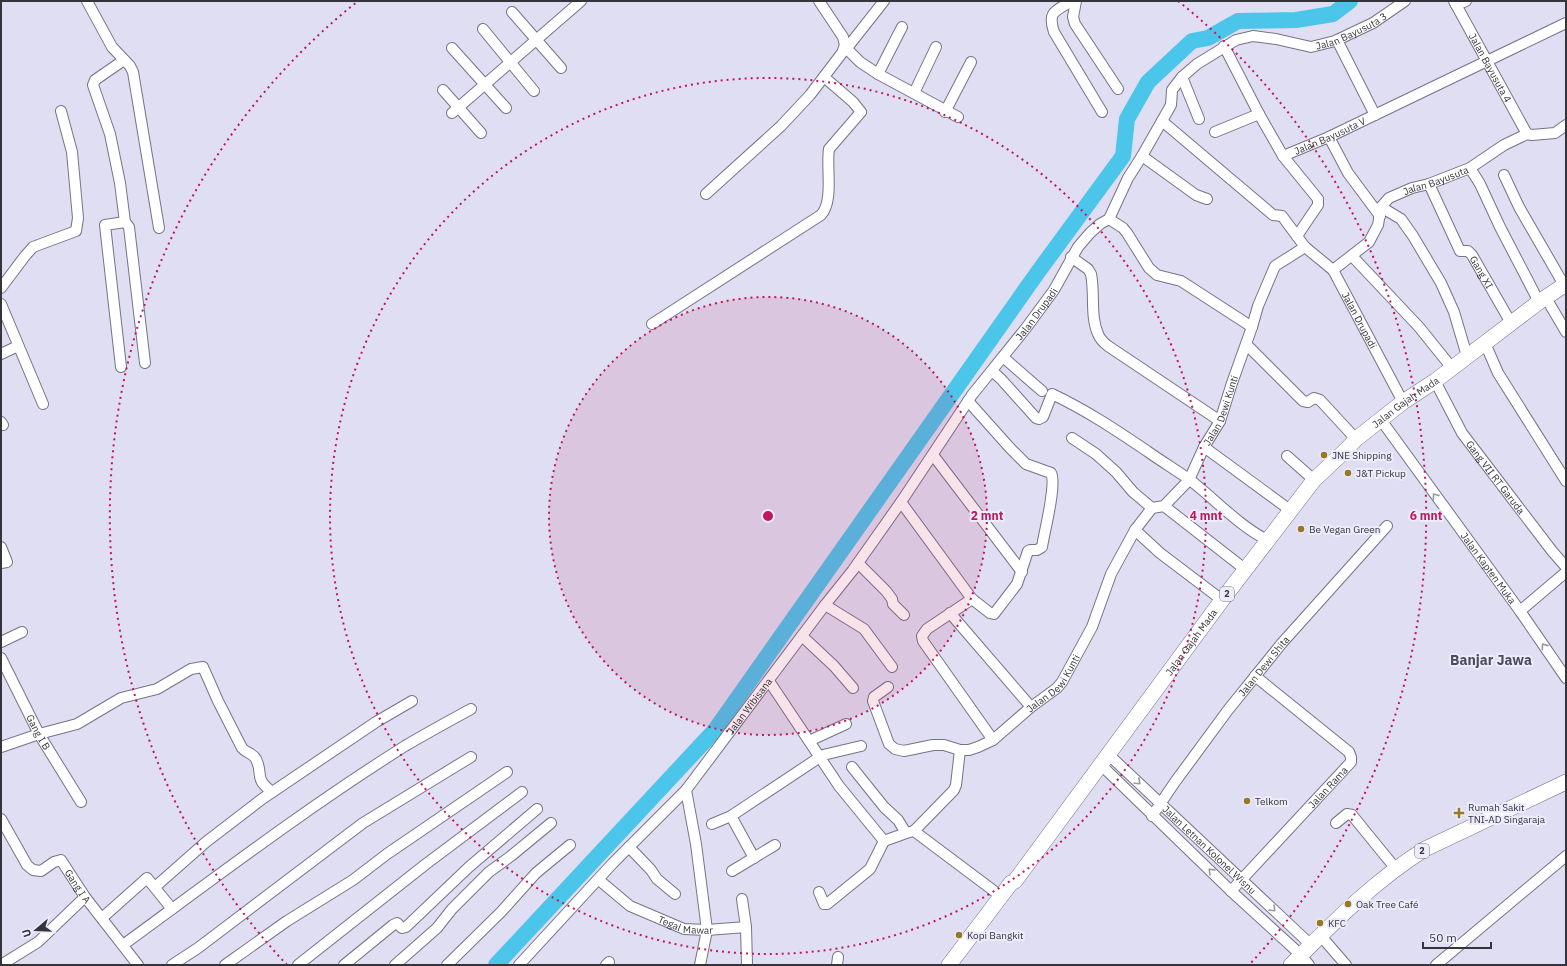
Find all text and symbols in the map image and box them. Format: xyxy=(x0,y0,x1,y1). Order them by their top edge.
street label: Jalan Bayusuta 3 xyxy=(1314,10,1389,53)
street label: Jalan Bayusuta 4 xyxy=(1466,31,1514,105)
street label: Jalan Bayusuta V xyxy=(1292,114,1368,158)
street label: Jalan Bayusuta xyxy=(1401,163,1471,198)
street label: Gang XI xyxy=(1467,253,1496,291)
street label: Jalan Drupadi xyxy=(1013,286,1061,343)
street label: Jalan Drupadi xyxy=(1339,290,1379,351)
street label: Jalan Dewi Kunti xyxy=(1201,374,1241,448)
street label: Jalan Gajah Mada xyxy=(1370,374,1442,431)
street label: Gang VII RT Garuda xyxy=(1463,438,1528,517)
place label: JNE Shipping xyxy=(1332,449,1392,462)
marker: JNE Shipping xyxy=(1319,450,1329,460)
place label: J&T Pickup xyxy=(1356,467,1406,480)
marker: J&T Pickup xyxy=(1343,468,1353,478)
one-way arrow xyxy=(1433,493,1440,500)
text: 2 mnt xyxy=(971,508,1004,523)
text: 4 mnt xyxy=(1190,508,1223,523)
text: 6 mnt xyxy=(1410,508,1443,523)
centre of rings xyxy=(761,509,775,523)
place label: Be Vegan Green xyxy=(1309,523,1381,536)
marker: Be Vegan Green xyxy=(1296,524,1306,534)
street label: Jalan Kapten Muka xyxy=(1458,530,1519,607)
road number: 2 xyxy=(1220,587,1234,601)
street label: Jalan Gajah Mada xyxy=(1163,606,1221,678)
street label: Jalan Dewi Shita xyxy=(1236,633,1293,699)
one-way arrow xyxy=(1541,643,1549,650)
district label: Banjar Jawa xyxy=(1450,651,1532,669)
street label: Jalan Dewi Kunti xyxy=(1024,652,1083,715)
street label: Jalan Wibisana xyxy=(724,675,775,737)
street label: Gang I B xyxy=(23,712,53,752)
street label: Jalan Rama xyxy=(1306,763,1351,811)
one-way arrow xyxy=(1133,777,1140,784)
place label: Telkom xyxy=(1255,795,1288,808)
marker: Telkom xyxy=(1242,796,1252,806)
place label: Rumah Sakit TNI-AD Singaraja xyxy=(1468,801,1546,826)
street label: Jalan Letnan Kolonel Wisnu xyxy=(1160,803,1259,897)
marker: Rumah Sakit TNI-AD Singaraja xyxy=(1453,807,1465,819)
road number: 2 xyxy=(1415,844,1429,858)
street label: Gang I A xyxy=(62,867,94,907)
one-way arrow xyxy=(1208,868,1216,876)
place label: Oak Tree Café xyxy=(1356,898,1419,911)
marker: Oak Tree Café xyxy=(1343,899,1353,909)
one-way arrow xyxy=(1269,904,1276,911)
north arrow xyxy=(16,910,56,950)
street label: Tegal Mawar xyxy=(656,913,714,937)
place label: KFC xyxy=(1328,917,1346,930)
marker: KFC xyxy=(1315,918,1325,928)
scale bar xyxy=(1423,924,1491,950)
text: U xyxy=(19,927,34,939)
place label: Kopi Bangkit xyxy=(967,929,1024,942)
marker: Kopi Bangkit xyxy=(954,930,964,940)
text: 50 m xyxy=(1429,930,1457,945)

